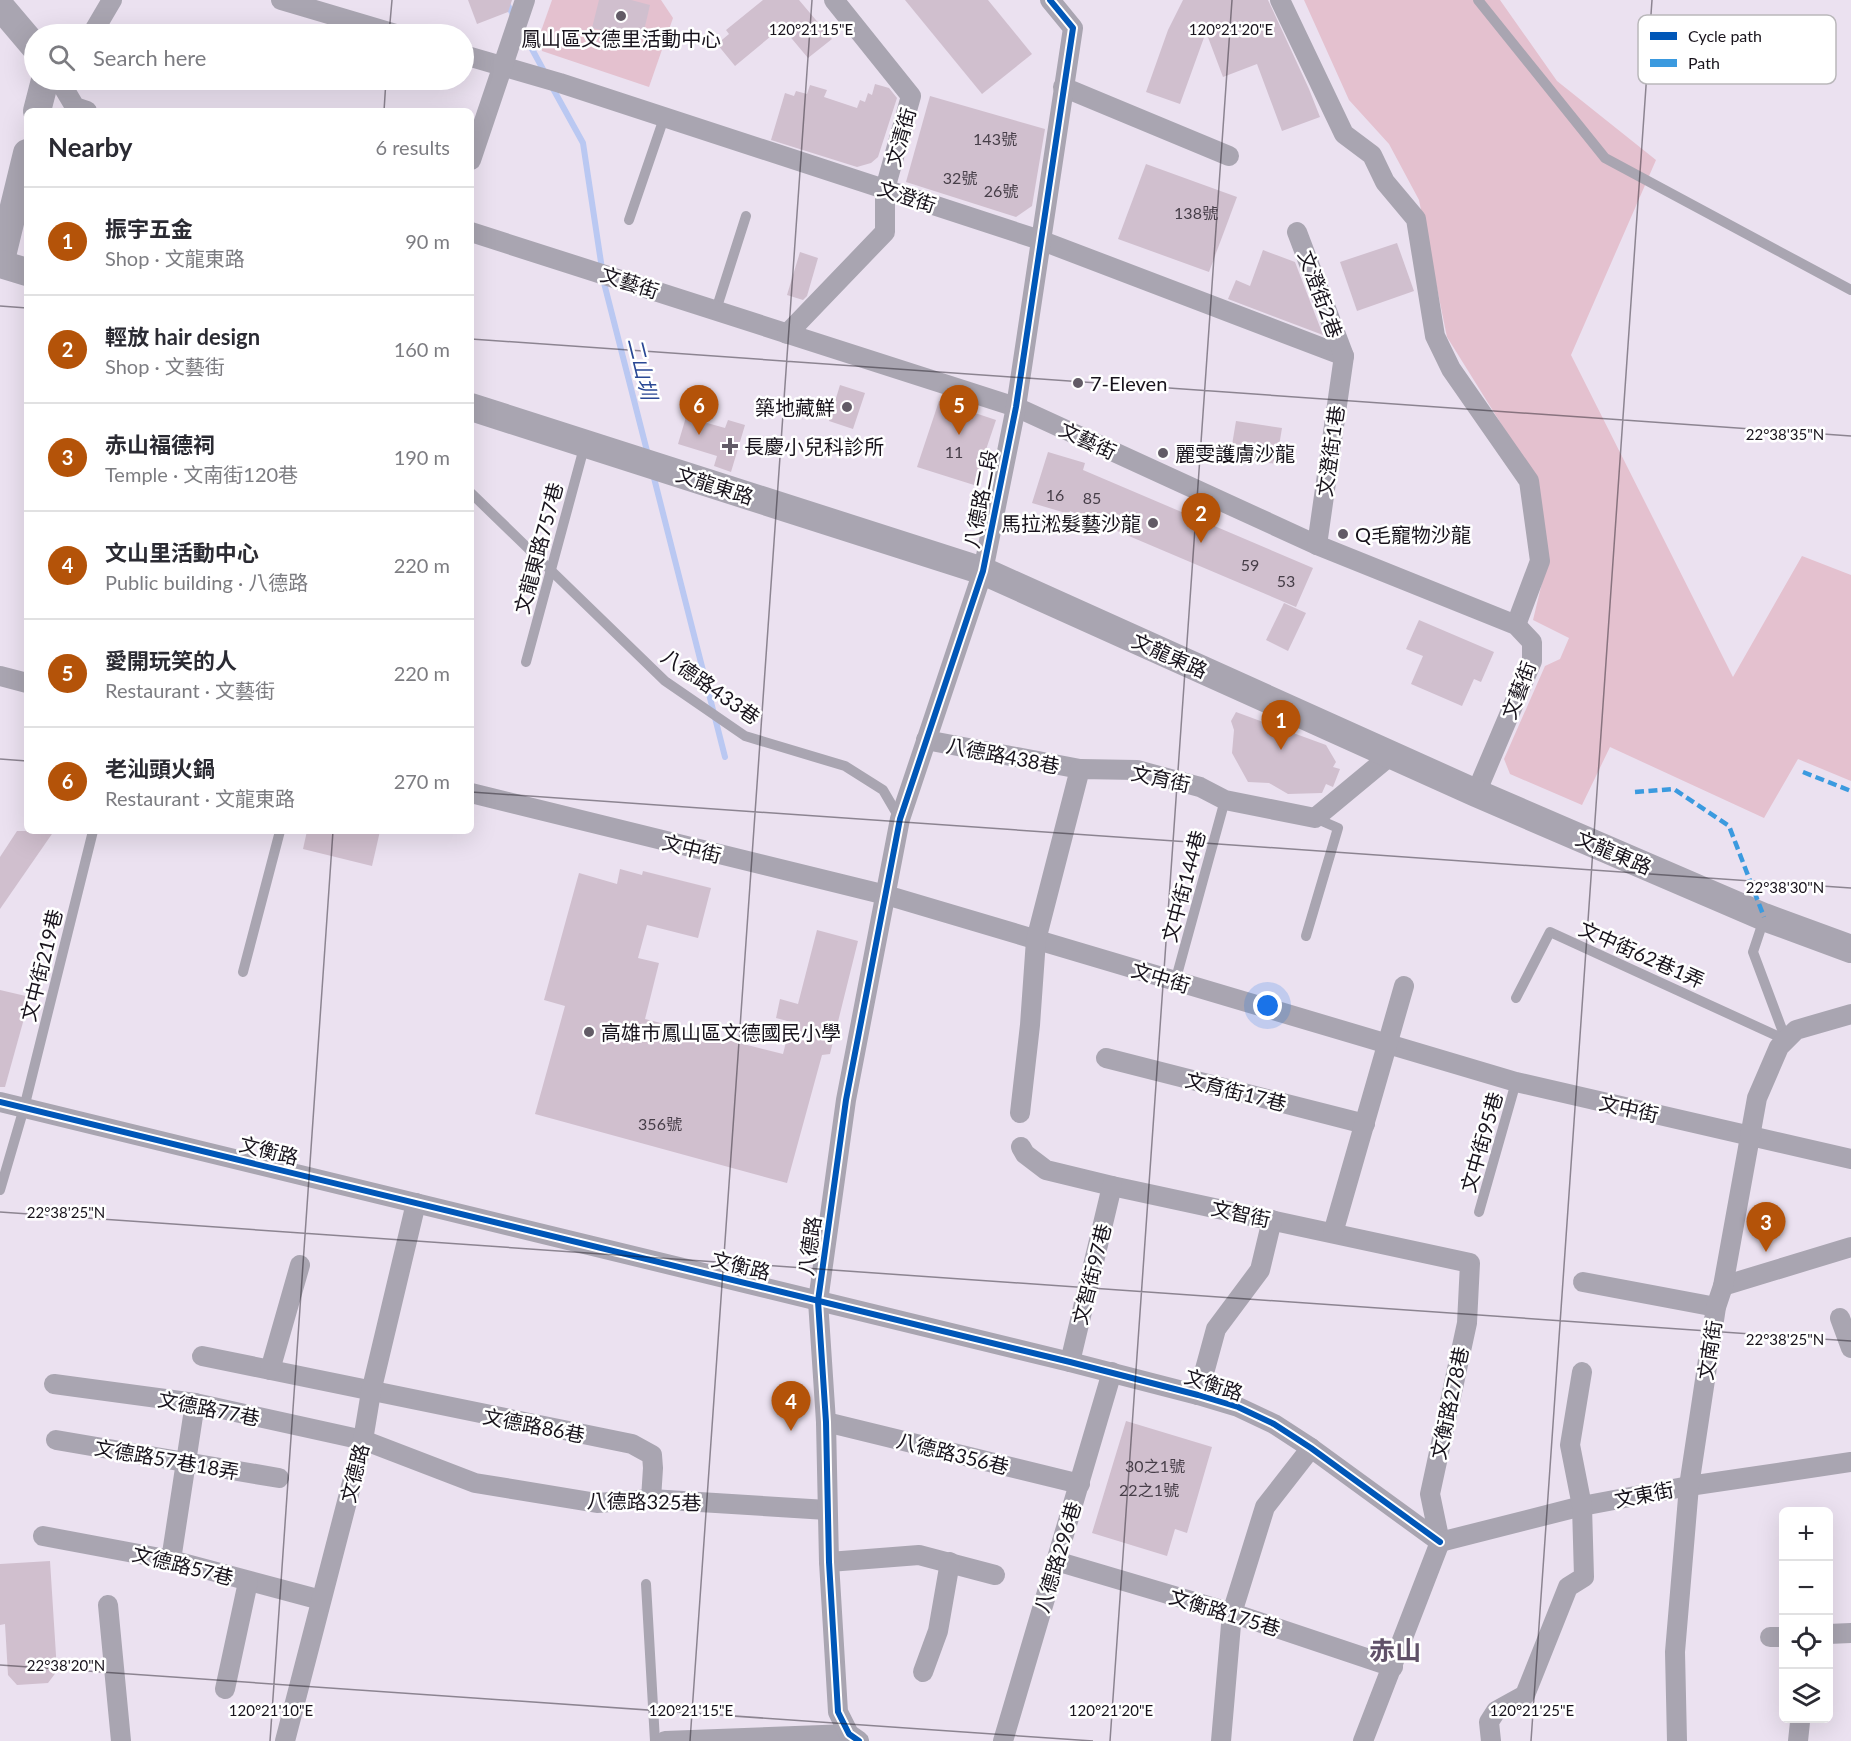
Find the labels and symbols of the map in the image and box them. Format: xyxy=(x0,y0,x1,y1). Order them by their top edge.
marker: 鳳山區文德里活動中心 xyxy=(614,9,628,23)
legend xyxy=(1638,15,1836,84)
text: 120°21'15"E xyxy=(769,20,853,38)
text: 120°21'20"E xyxy=(1189,20,1273,38)
place label: 鳳山區文德里活動中心 xyxy=(521,26,721,50)
text: Cycle path xyxy=(1688,26,1762,45)
text: Path xyxy=(1688,53,1720,72)
street label: 文清街 xyxy=(880,105,920,169)
house number: 143號 xyxy=(973,129,1017,148)
house number: 32號 xyxy=(943,168,977,187)
street label: 文澄街 xyxy=(875,175,939,217)
house number: 26號 xyxy=(984,181,1018,200)
house number: 138號 xyxy=(1174,203,1218,222)
street label: 文澄街2巷 xyxy=(1294,247,1348,341)
street label: 文藝街 xyxy=(598,261,662,303)
water label: 二山圳 xyxy=(623,334,663,404)
place label: 7-Eleven xyxy=(1090,371,1167,395)
marker: 7-Eleven xyxy=(1071,376,1085,390)
pin: 6 xyxy=(680,386,718,435)
pin: 5 xyxy=(940,386,978,435)
place label: 築地藏鮮 xyxy=(755,395,835,419)
marker: 築地藏鮮 xyxy=(840,400,854,414)
street label: 文澄街1巷 xyxy=(1312,404,1348,498)
street label: 文藝街 xyxy=(1056,416,1120,464)
text: 22°38'35"N xyxy=(1746,425,1824,443)
place label: 長慶小兒科診所 xyxy=(744,434,884,458)
marker: 長慶小兒科診所 xyxy=(721,437,739,455)
place label: 麗雯護膚沙龍 xyxy=(1175,441,1295,465)
house number: 11 xyxy=(945,442,963,461)
marker: 麗雯護膚沙龍 xyxy=(1156,446,1170,460)
street label: 八德路二段 xyxy=(959,448,1001,550)
street label: 文龍東路 xyxy=(673,461,757,509)
street label: 文龍東路757巷 xyxy=(509,480,567,616)
house number: 16 xyxy=(1046,485,1064,504)
house number: 85 xyxy=(1083,488,1101,507)
pin: 2 xyxy=(1182,494,1220,543)
place label: 馬拉淞髮藝沙龍 xyxy=(1001,511,1141,535)
marker: 馬拉淞髮藝沙龍 xyxy=(1146,516,1160,530)
place label: Q毛寵物沙龍 xyxy=(1355,522,1471,546)
marker: Q毛寵物沙龍 xyxy=(1336,527,1350,541)
house number: 59 xyxy=(1241,555,1259,574)
house number: 53 xyxy=(1277,571,1295,590)
street label: 文龍東路 xyxy=(1129,628,1211,682)
street label: 八德路433巷 xyxy=(657,643,765,729)
street label: 文藝街 xyxy=(1496,658,1540,722)
pin: 1 xyxy=(1262,700,1300,750)
street label: 八德路438巷 xyxy=(944,732,1062,778)
street label: 文育街 xyxy=(1129,760,1193,796)
street label: 文龍東路 xyxy=(1572,825,1656,879)
street label: 文中街144巷 xyxy=(1157,827,1209,945)
street label: 文中街 xyxy=(660,829,724,867)
text: 22°38'30"N xyxy=(1746,878,1824,896)
street label: 文中街219巷 xyxy=(15,906,67,1024)
street label: 文中街62巷1弄 xyxy=(1576,916,1708,992)
street label: 文中街 xyxy=(1129,957,1193,997)
your location xyxy=(1253,991,1282,1020)
place label: 高雄市鳳山區文德國民小學 xyxy=(601,1020,841,1044)
marker: 高雄市鳳山區文德國民小學 xyxy=(582,1025,596,1039)
street label: 文育街17巷 xyxy=(1183,1067,1289,1115)
street label: 文中街95巷 xyxy=(1455,1089,1507,1195)
street label: 文中街 xyxy=(1597,1090,1661,1126)
house number: 356號 xyxy=(638,1114,682,1133)
street label: 文衡路 xyxy=(237,1131,301,1169)
street label: 文智街 xyxy=(1209,1195,1273,1231)
pin: 3 xyxy=(1746,1202,1786,1252)
text: 22°38'25"N xyxy=(27,1203,105,1221)
street label: 八德路 xyxy=(793,1215,825,1277)
street label: 文智街97巷 xyxy=(1067,1221,1115,1327)
street label: 文衡路 xyxy=(709,1246,773,1284)
street label: 文南街 xyxy=(1692,1318,1726,1382)
text: 22°38'25"N xyxy=(1746,1330,1824,1348)
street label: 文衡路278巷 xyxy=(1425,1344,1473,1462)
street label: 文衡路 xyxy=(1182,1363,1246,1405)
pin: 4 xyxy=(772,1382,810,1431)
street label: 文德路77巷 xyxy=(156,1386,262,1430)
street label: 文德路86巷 xyxy=(481,1403,587,1447)
street label: 八德路356巷 xyxy=(894,1427,1012,1479)
street label: 文德路57巷18弄 xyxy=(93,1434,241,1484)
street label: 文德路 xyxy=(335,1441,373,1505)
house number: 30之1號 xyxy=(1125,1456,1185,1475)
street label: 文東街 xyxy=(1612,1476,1676,1512)
house number: 22之1號 xyxy=(1119,1480,1179,1499)
street label: 八德路325巷 xyxy=(586,1488,702,1514)
street label: 八德路296巷 xyxy=(1029,1499,1085,1615)
street label: 文德路57巷 xyxy=(130,1541,236,1589)
street label: 文衡路175巷 xyxy=(1167,1584,1283,1640)
district label: 赤山 xyxy=(1369,1634,1421,1666)
text: 22°38'20"N xyxy=(27,1656,105,1674)
text: 120°21'10"E xyxy=(229,1701,313,1719)
text: 120°21'15"E xyxy=(649,1701,733,1719)
text: 120°21'20"E xyxy=(1069,1701,1153,1719)
text: 120°21'25"E xyxy=(1490,1701,1574,1719)

